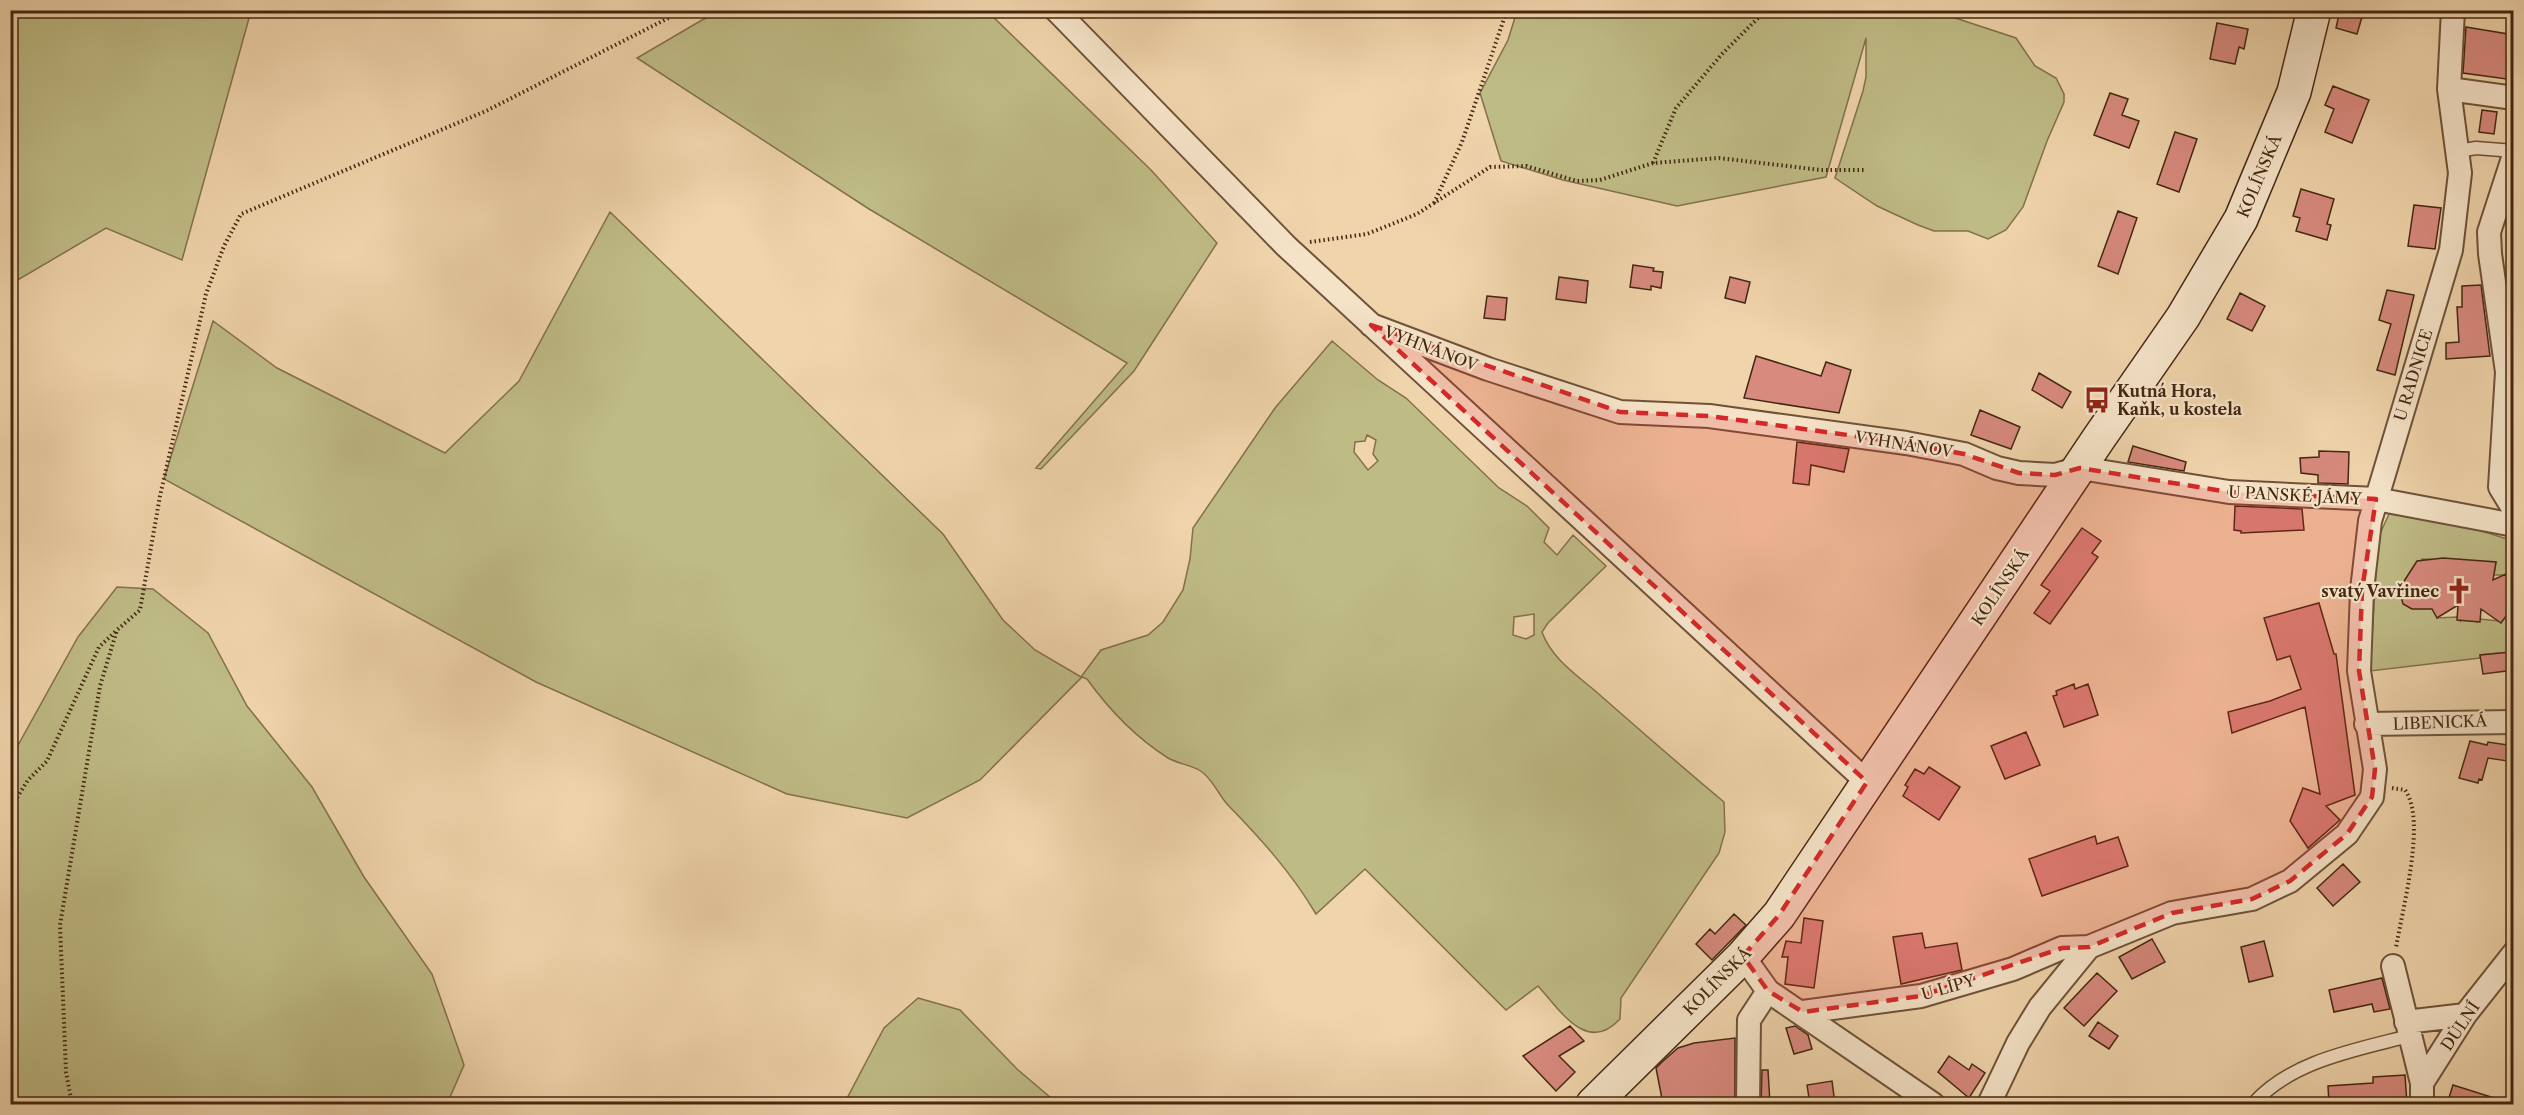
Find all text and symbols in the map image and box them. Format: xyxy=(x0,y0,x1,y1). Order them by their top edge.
street label: KOLÍNSKÁ xyxy=(2233,130,2286,221)
street label: VYHNÁNOV xyxy=(1380,321,1481,375)
street label: U RADNICE xyxy=(2389,326,2437,424)
place label: Kutná Hora, Kaňk, u kostela xyxy=(2117,381,2243,419)
bus stop icon: Kutná Hora, Kaňk, u kostela xyxy=(2082,385,2112,415)
street label: VYHNÁNOV xyxy=(1853,426,1955,462)
street label: U PANSKÉ JÁMY xyxy=(2228,482,2363,509)
street label: KOLÍNSKÁ xyxy=(1967,544,2034,629)
church icon: svatý Vavřinec xyxy=(2444,576,2474,606)
place label: svatý Vavřinec xyxy=(2321,581,2439,601)
street label: LIBENICKÁ xyxy=(2393,710,2489,734)
street label: KOLÍNSKÁ xyxy=(1679,942,1756,1019)
street label: U LÍPY xyxy=(1919,970,1978,1004)
street label: DŮLNÍ xyxy=(2436,997,2484,1054)

